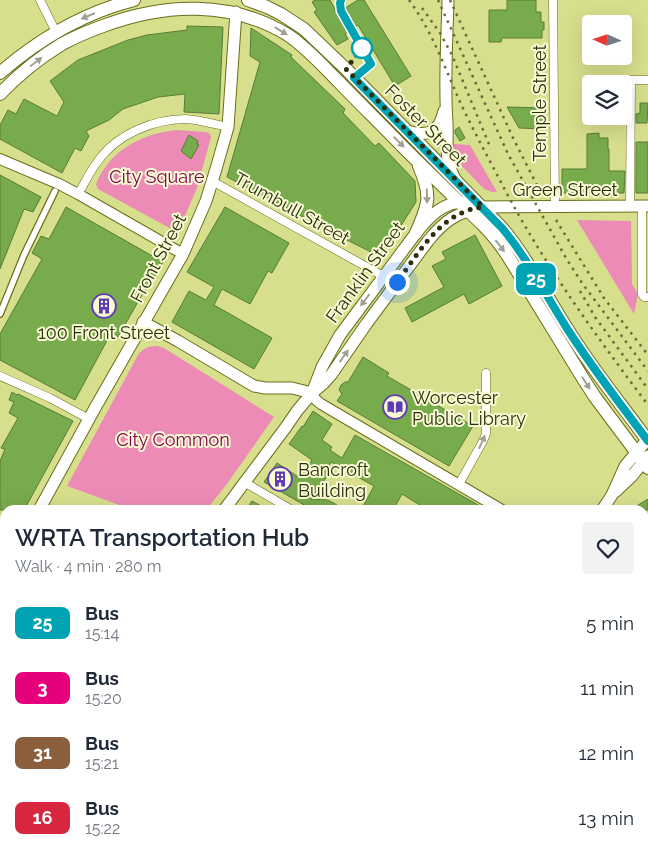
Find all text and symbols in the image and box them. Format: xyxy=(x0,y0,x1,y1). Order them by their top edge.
one-way arrow xyxy=(81,12,95,20)
north arrow xyxy=(582,15,632,65)
map controls xyxy=(582,15,632,125)
one-way arrow xyxy=(274,26,287,36)
unlabelled marker xyxy=(351,37,373,59)
street label: Temple Street xyxy=(529,44,550,162)
one-way arrow xyxy=(29,57,43,67)
button: layers xyxy=(582,75,632,125)
street label: Foster Street xyxy=(381,80,471,170)
one-way arrow xyxy=(392,136,404,148)
park label: City Square xyxy=(109,166,205,187)
street label: Trumbull Street xyxy=(231,168,353,248)
street label: Green Street xyxy=(512,179,618,200)
one-way arrow xyxy=(423,189,431,205)
street label: Front Street xyxy=(126,210,190,306)
street label: Franklin Street xyxy=(321,217,409,327)
one-way arrow xyxy=(495,239,506,252)
line badge: 25 xyxy=(514,263,558,295)
text: 25 xyxy=(526,268,546,289)
your location xyxy=(385,270,410,295)
building icon: 100 Front Street xyxy=(91,293,117,319)
one-way arrow xyxy=(360,293,371,306)
place label: 100 Front Street xyxy=(38,322,170,343)
one-way arrow xyxy=(339,350,349,363)
one-way arrow xyxy=(582,377,591,390)
place label: Worcester Public Library xyxy=(412,387,526,429)
library icon: Worcester Public Library xyxy=(382,394,408,420)
park label: City Common xyxy=(116,429,230,450)
one-way arrow xyxy=(479,435,487,449)
place label: Bancroft Building xyxy=(298,459,369,501)
building icon: Bancroft Building xyxy=(267,466,293,492)
button: heart xyxy=(582,522,634,574)
text: WRTA Transportation Hub xyxy=(15,523,309,552)
text: Walk · 4 min · 280 m xyxy=(15,557,162,576)
text: Bus xyxy=(85,602,119,624)
text: 25 xyxy=(32,612,53,633)
text: 5 min xyxy=(586,612,634,634)
text: 15:14 xyxy=(85,624,119,643)
text: Bus xyxy=(85,667,119,689)
text: 3 xyxy=(37,677,48,698)
text: 11 min xyxy=(580,677,634,699)
text: 15:20 xyxy=(85,689,122,708)
text: Bus xyxy=(85,732,119,754)
text: 31 xyxy=(33,742,52,763)
text: 12 min xyxy=(578,742,634,764)
text: 15:21 xyxy=(85,754,119,773)
text: Bus xyxy=(85,797,119,819)
text: 16 xyxy=(33,807,52,828)
text: 13 min xyxy=(578,807,634,829)
text: 15:22 xyxy=(85,819,120,838)

